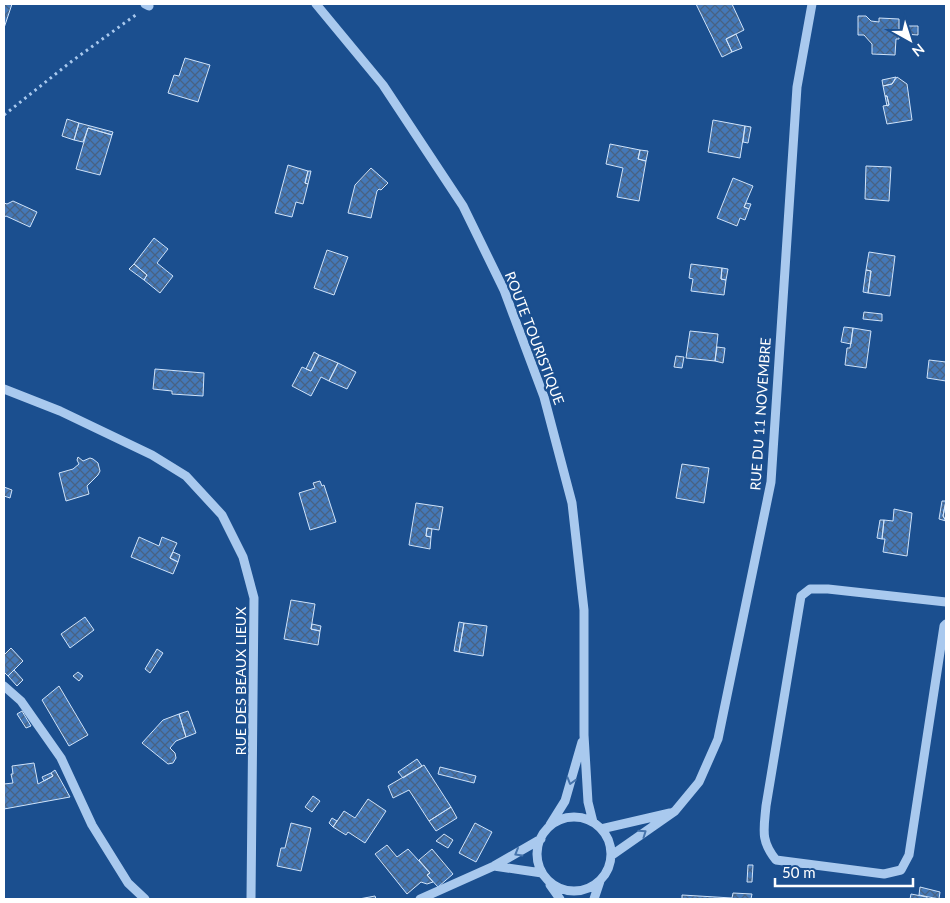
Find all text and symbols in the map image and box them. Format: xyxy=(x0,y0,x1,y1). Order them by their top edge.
north arrow xyxy=(885,15,935,65)
text: N xyxy=(909,40,928,60)
street label: ROUTE TOURISTIQUE xyxy=(502,269,568,407)
street label: RUE DU 11 NOVEMBRE xyxy=(746,337,774,491)
street label: RUE DES BEAUX LIEUX xyxy=(232,607,249,755)
one-way arrow xyxy=(566,777,576,785)
one-way arrow xyxy=(637,830,647,839)
one-way arrow xyxy=(514,846,523,856)
scale bar xyxy=(775,856,912,888)
text: 50 m xyxy=(782,863,816,881)

